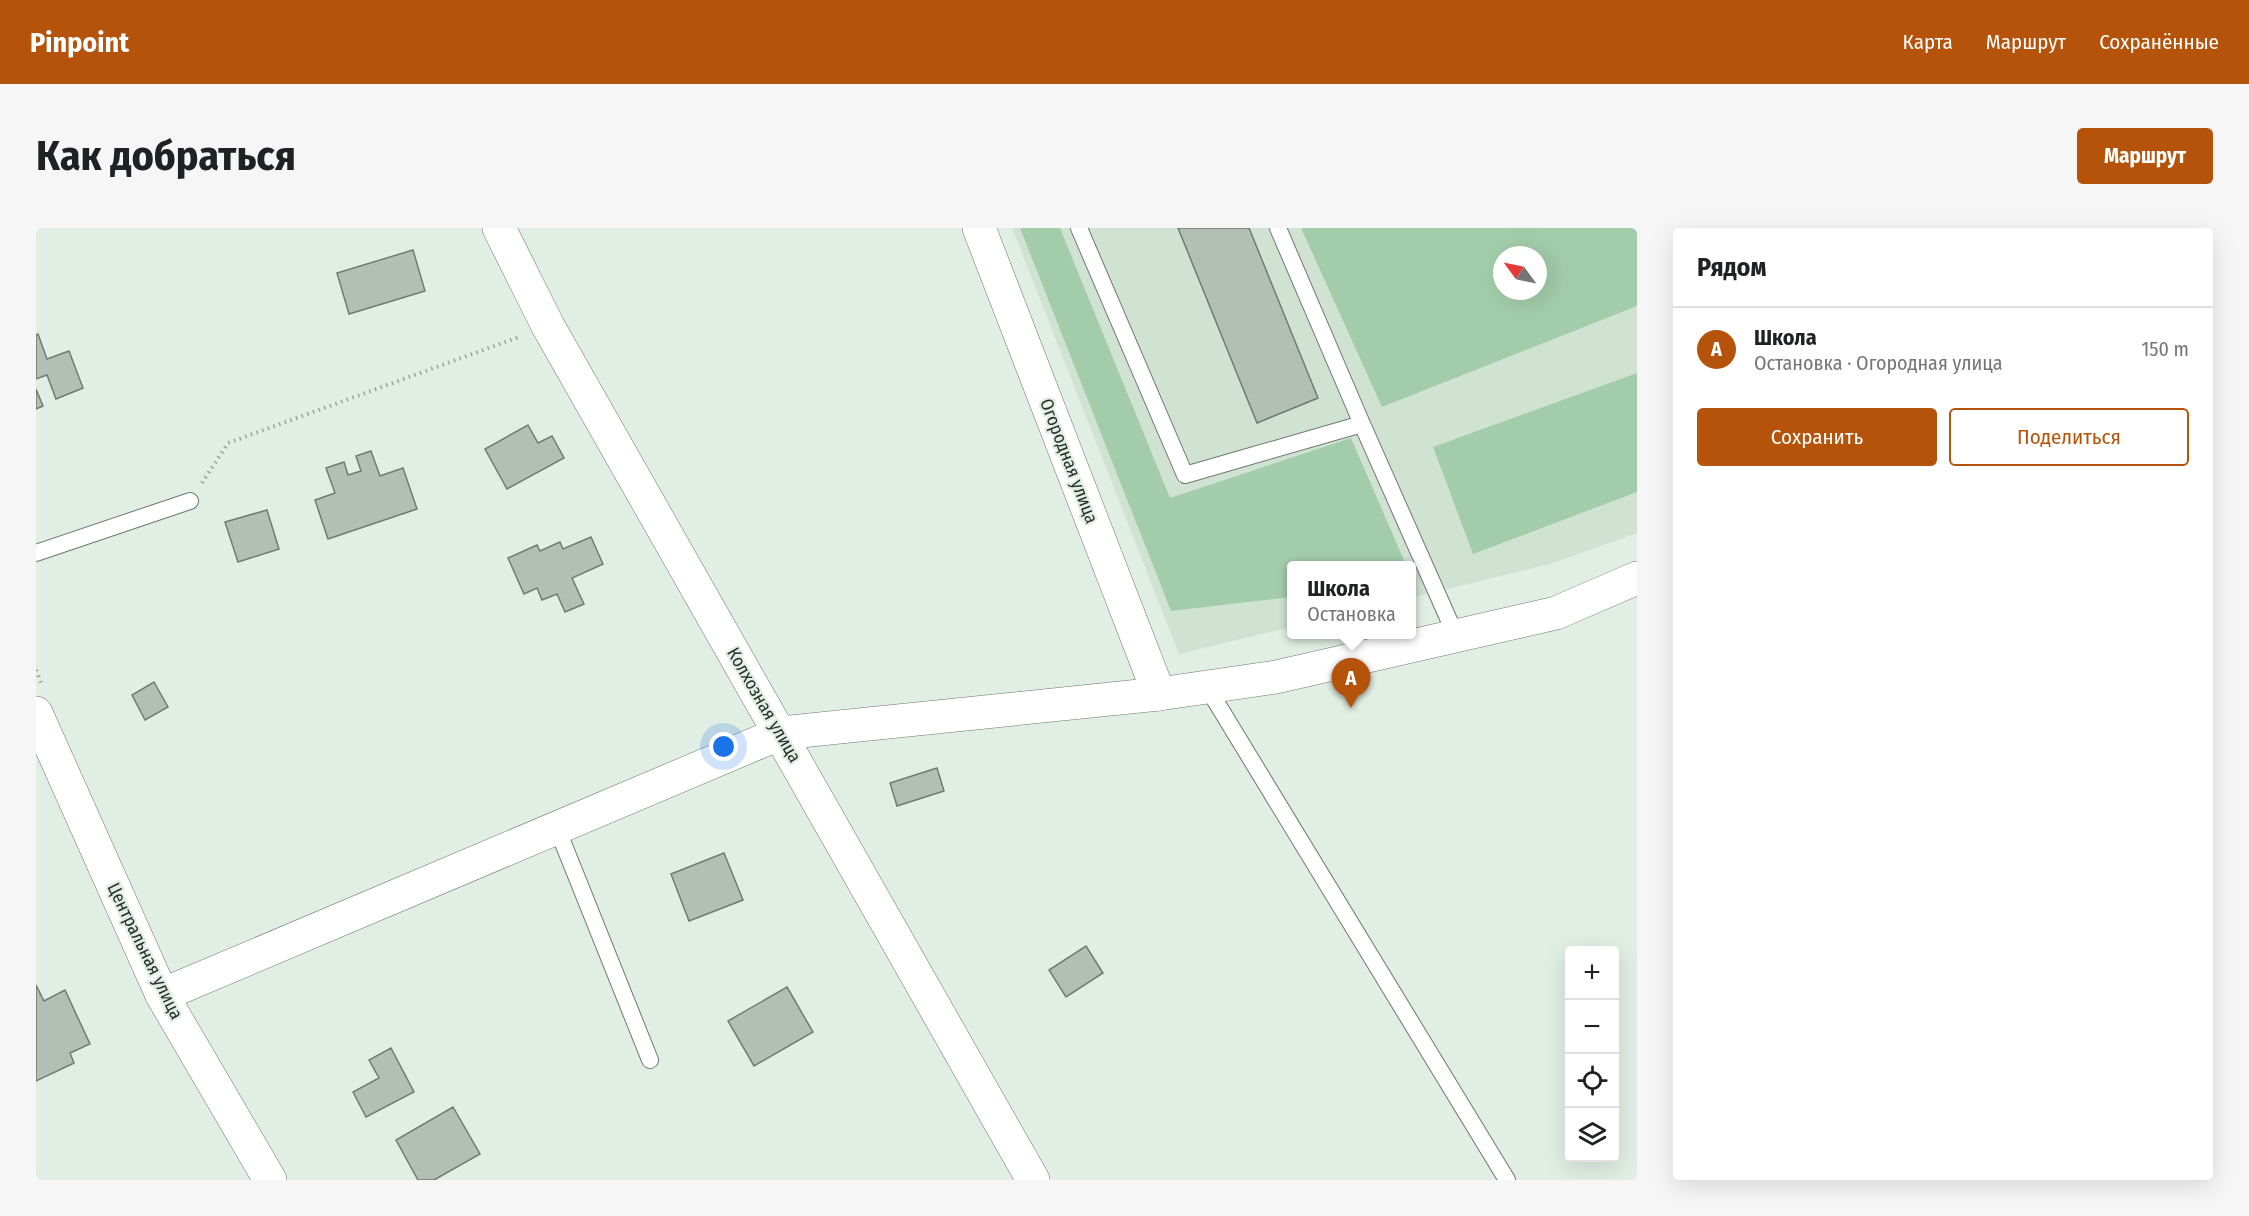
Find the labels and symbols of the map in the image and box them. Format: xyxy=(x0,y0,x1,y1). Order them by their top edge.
north arrow xyxy=(1493,246,1547,300)
street label: Огородная улица xyxy=(1035,395,1103,527)
street label: Колхозная улица xyxy=(722,644,806,767)
pin: A xyxy=(1332,658,1370,708)
your location xyxy=(709,732,738,761)
street label: Центральная улица xyxy=(102,879,188,1023)

